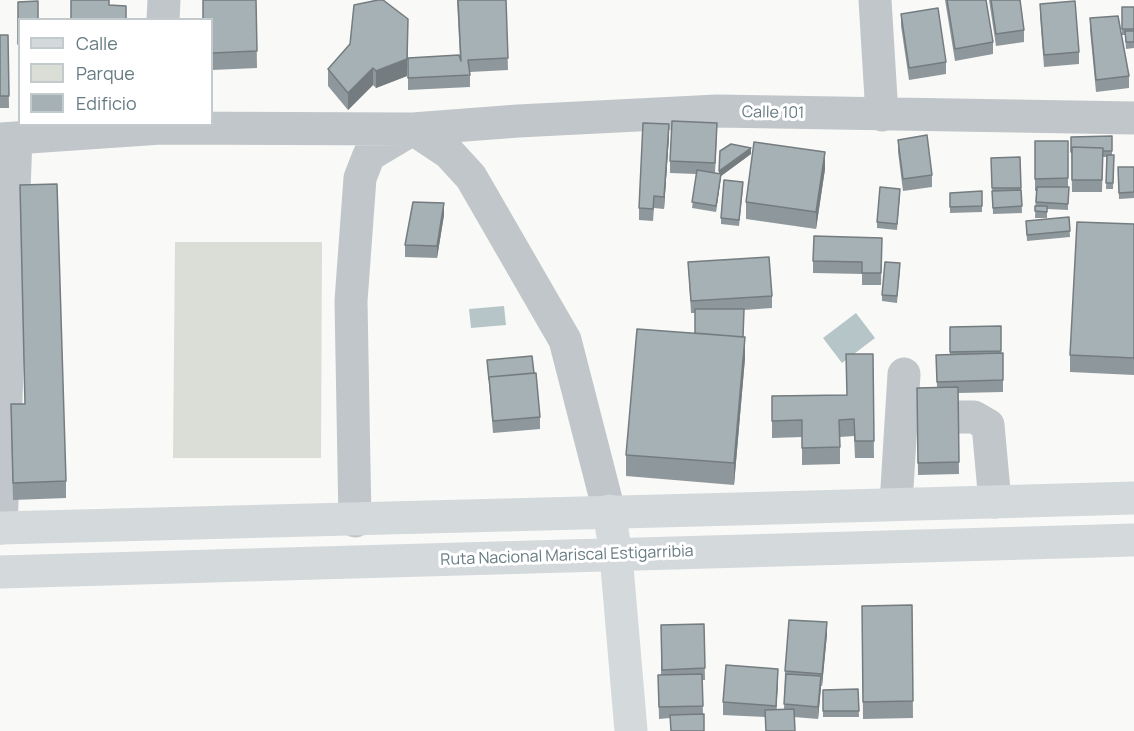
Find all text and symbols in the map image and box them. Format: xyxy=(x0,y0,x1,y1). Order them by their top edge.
legend xyxy=(18,18,213,126)
text: Calle xyxy=(76,31,118,55)
text: Parque xyxy=(76,61,135,85)
text: Edificio xyxy=(76,91,137,115)
street label: Calle 101 xyxy=(742,103,804,123)
street label: Ruta Nacional Mariscal Estigarribia xyxy=(440,542,694,570)

